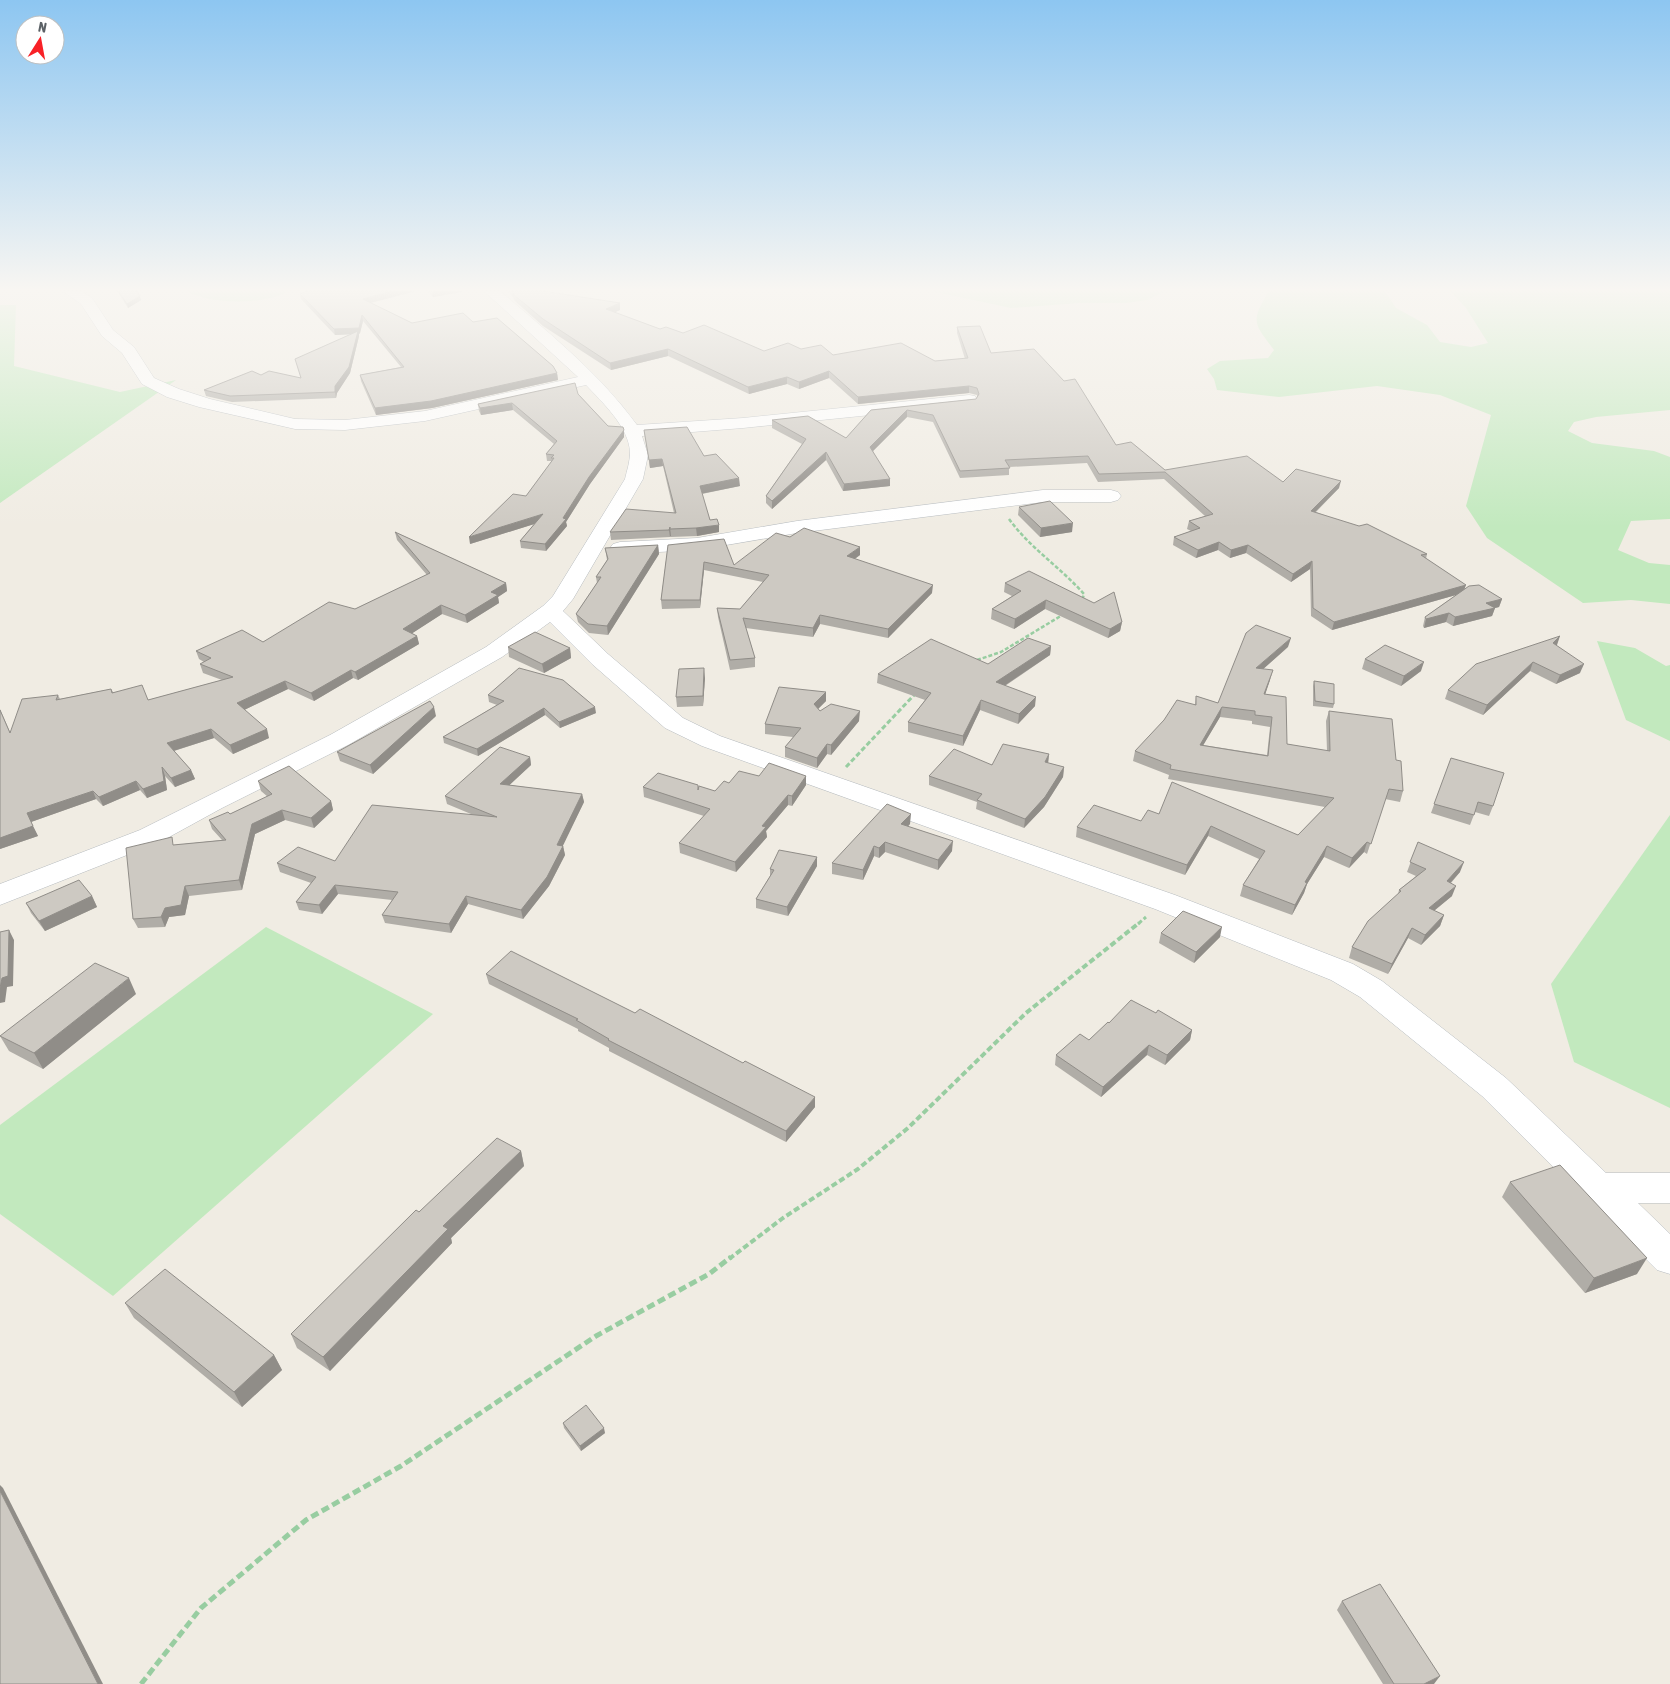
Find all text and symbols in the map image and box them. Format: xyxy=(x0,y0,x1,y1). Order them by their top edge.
north arrow xyxy=(15,15,65,65)
text: N xyxy=(37,19,48,36)

